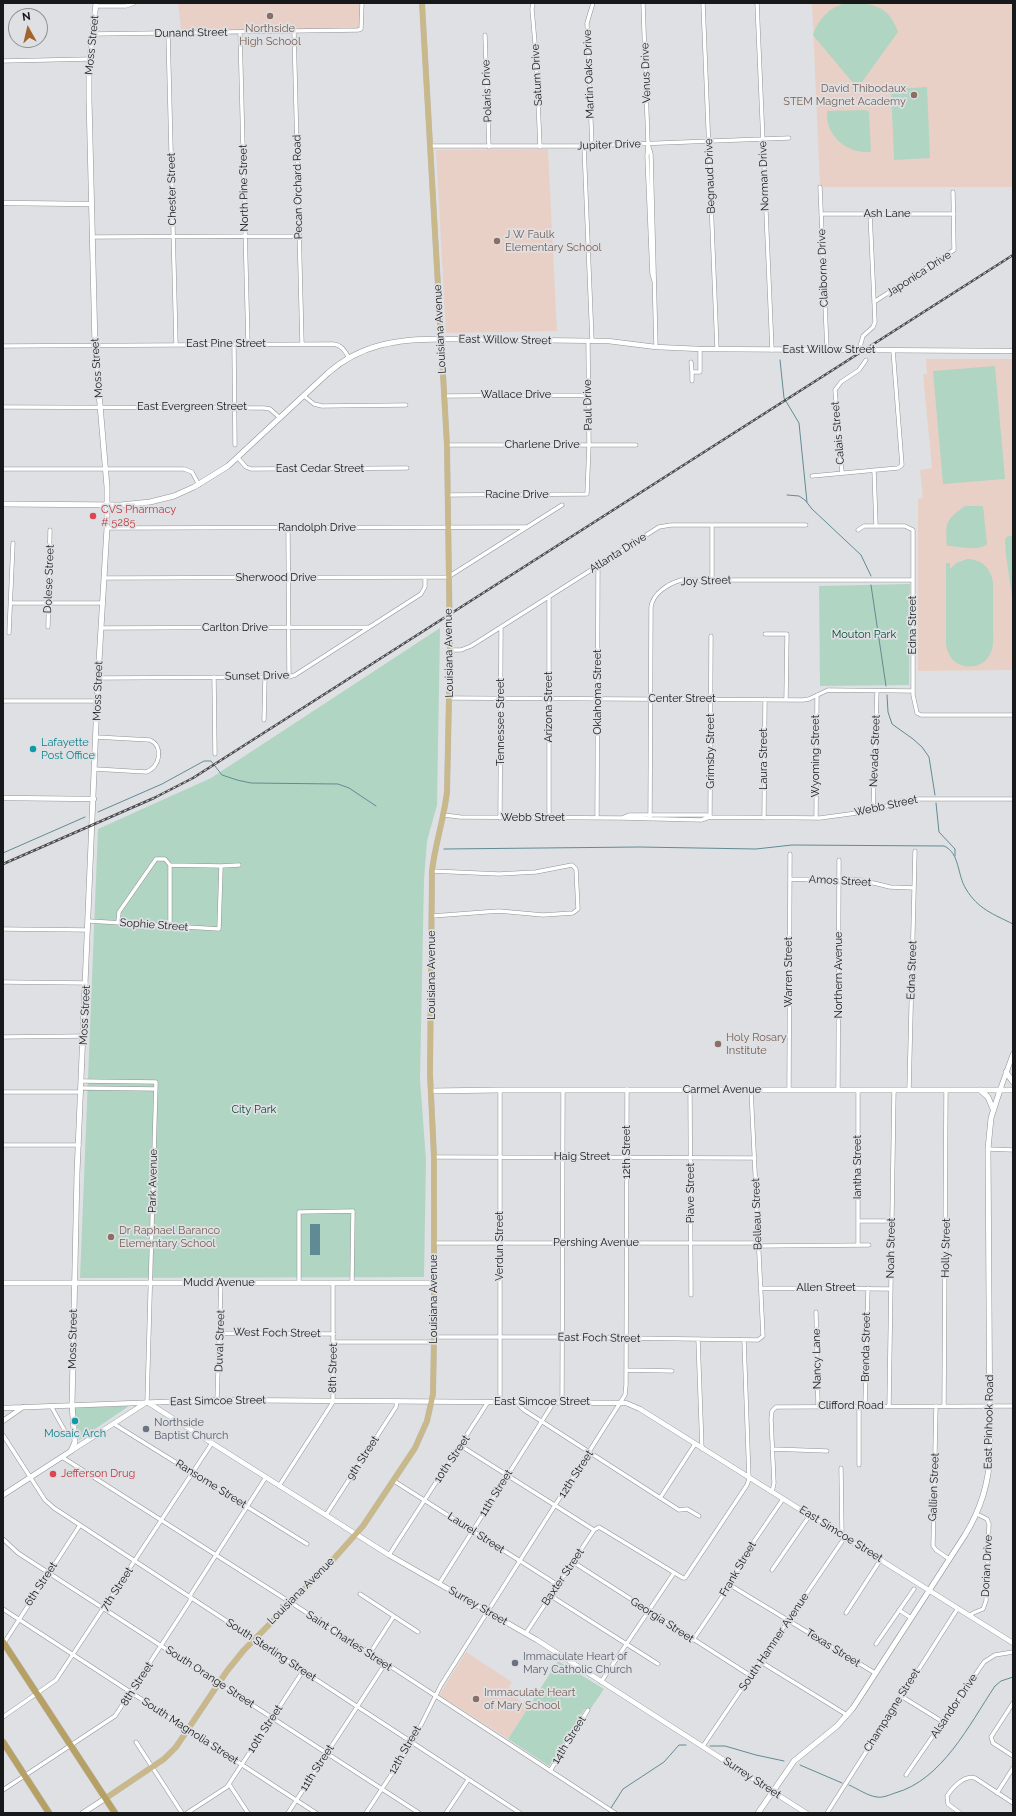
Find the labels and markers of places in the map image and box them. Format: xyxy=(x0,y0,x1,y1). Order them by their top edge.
marker: Northside High School xyxy=(265,11,275,21)
place label: Northside High School xyxy=(239,22,301,48)
place label: David Thibodaux STEM Magnet Academy xyxy=(783,82,906,108)
marker: David Thibodaux STEM Magnet Academy xyxy=(909,90,919,100)
place label: J W Faulk Elementary School xyxy=(505,228,602,254)
marker: J W Faulk Elementary School xyxy=(492,236,502,246)
place label: CVS Pharmacy # 5285 xyxy=(101,503,176,529)
marker: CVS Pharmacy # 5285 xyxy=(88,511,98,521)
place label: Lafayette Post Office xyxy=(41,736,95,762)
marker: Lafayette Post Office xyxy=(28,744,38,754)
place label: Holy Rosary Institute xyxy=(726,1031,787,1057)
marker: Holy Rosary Institute xyxy=(713,1039,723,1049)
place label: Dr Raphael Baranco Elementary School xyxy=(119,1224,220,1250)
marker: Dr Raphael Baranco Elementary School xyxy=(106,1232,116,1242)
marker: Mosaic Arch xyxy=(70,1416,80,1426)
place label: Northside Baptist Church xyxy=(154,1416,229,1442)
marker: Northside Baptist Church xyxy=(141,1424,151,1434)
place label: Mosaic Arch xyxy=(44,1427,106,1441)
place label: Jefferson Drug xyxy=(61,1467,135,1481)
marker: Jefferson Drug xyxy=(48,1469,58,1479)
place label: Immaculate Heart of Mary Catholic Church xyxy=(523,1650,632,1676)
marker: Immaculate Heart of Mary Catholic Church xyxy=(510,1658,520,1668)
place label: Immaculate Heart of Mary School xyxy=(484,1686,575,1712)
marker: Immaculate Heart of Mary School xyxy=(471,1694,481,1704)

